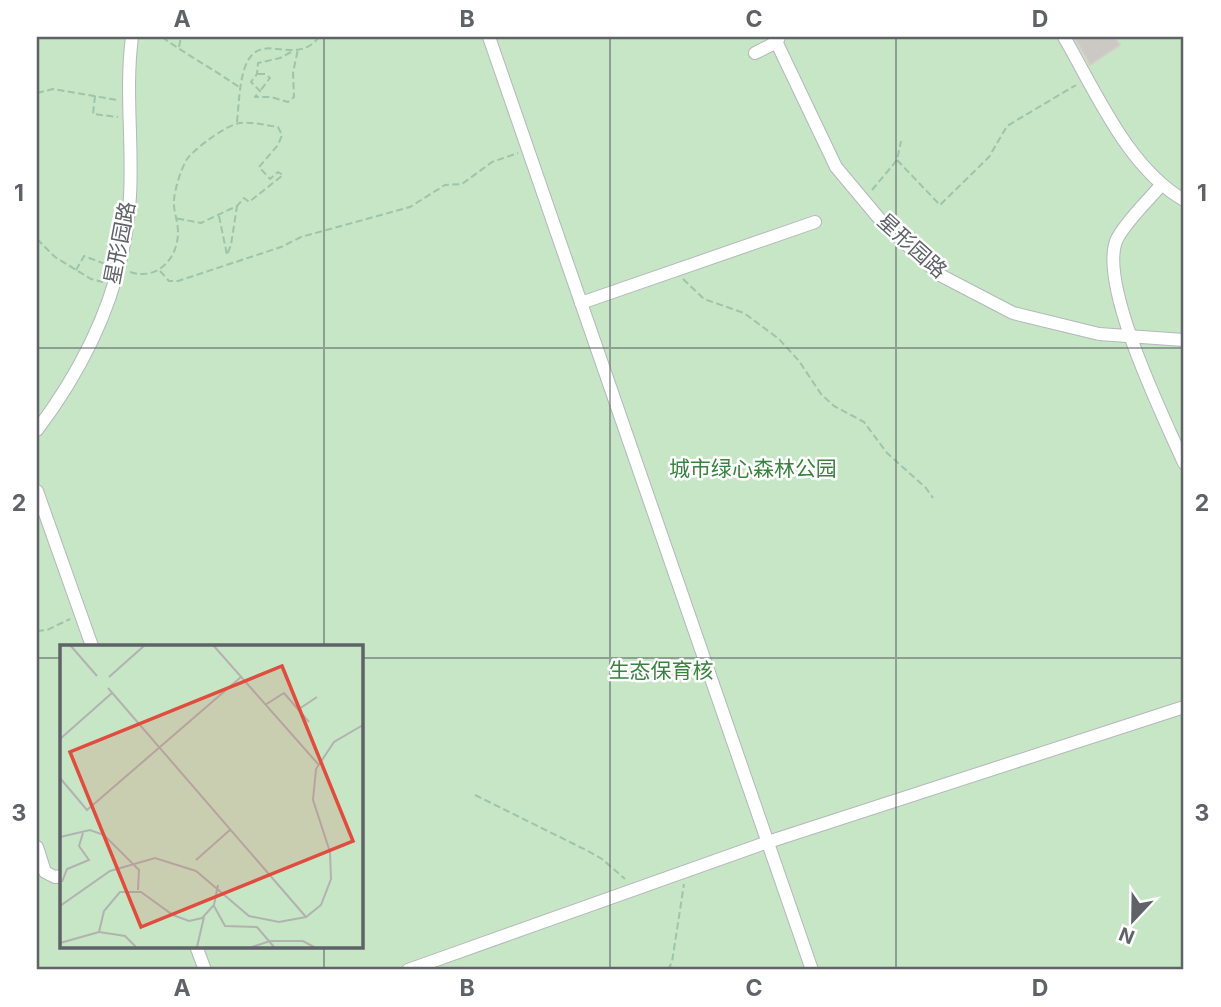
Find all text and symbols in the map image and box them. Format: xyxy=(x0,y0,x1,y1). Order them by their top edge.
text: A xyxy=(173,5,191,33)
text: B xyxy=(459,5,475,33)
text: C xyxy=(745,5,763,33)
text: D xyxy=(1032,5,1048,33)
text: 1 xyxy=(14,179,24,207)
text: 1 xyxy=(1197,179,1207,207)
street label: 星形园路 xyxy=(99,199,140,287)
street label: 星形园路 xyxy=(873,208,952,283)
park label: 城市绿心森林公园 xyxy=(669,456,837,481)
text: 2 xyxy=(12,489,26,517)
text: 2 xyxy=(1195,489,1209,517)
inset map xyxy=(60,645,362,948)
park label: 生态保育核 xyxy=(609,658,714,683)
text: 3 xyxy=(12,799,26,827)
text: 3 xyxy=(1195,799,1209,827)
north arrow xyxy=(1098,884,1168,954)
text: N xyxy=(1116,922,1138,949)
text: A xyxy=(173,974,191,1002)
text: B xyxy=(459,974,475,1002)
text: C xyxy=(745,974,763,1002)
text: D xyxy=(1032,974,1048,1002)

